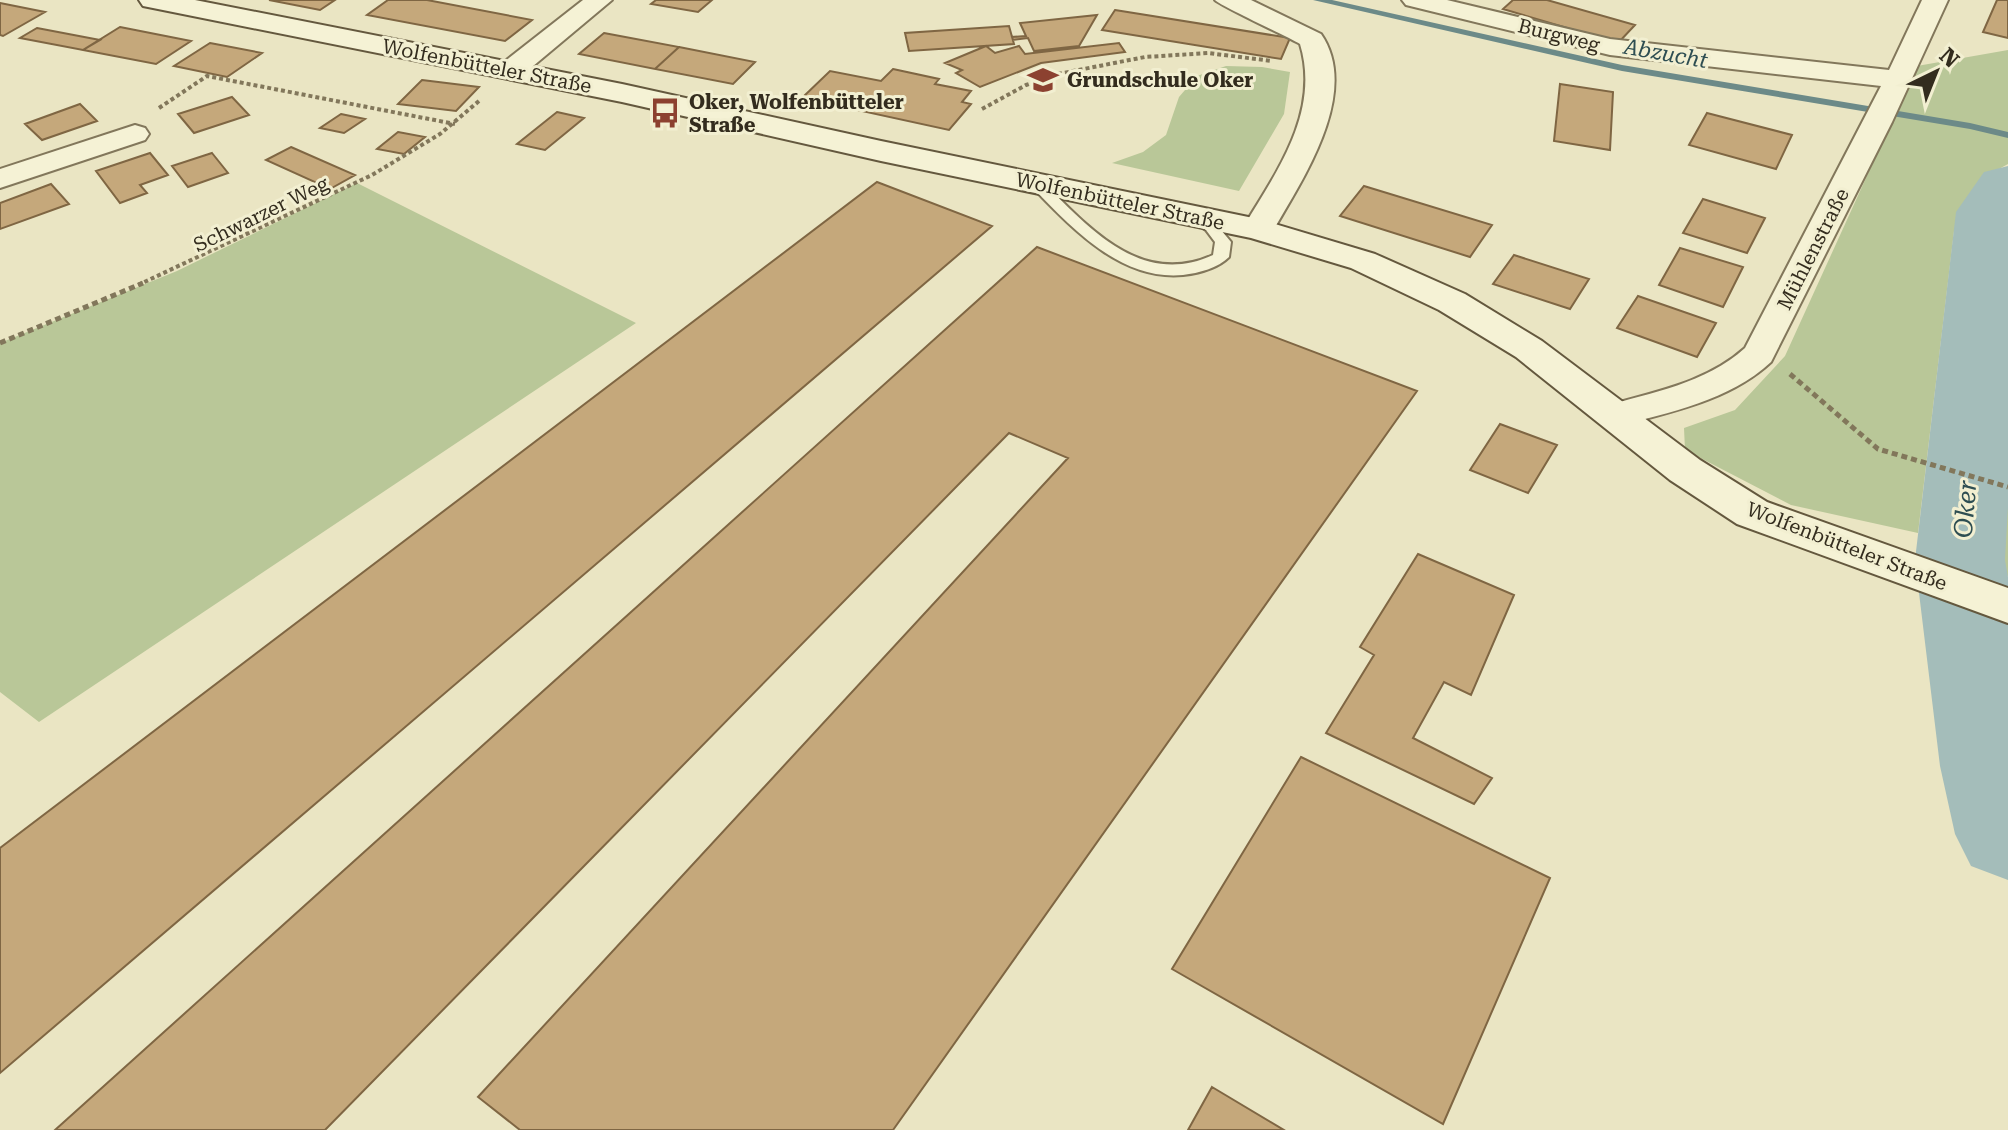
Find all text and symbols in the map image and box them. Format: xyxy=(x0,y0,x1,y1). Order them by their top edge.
street label: Burgweg xyxy=(1516,13,1603,57)
north arrow xyxy=(1896,32,1976,112)
water label: Abzucht xyxy=(1620,33,1711,73)
street label: Wolfenbütteler Straße xyxy=(380,34,594,98)
text: N xyxy=(1935,43,1964,73)
school or university icon: Grundschule Oker xyxy=(1026,63,1060,97)
place label: Grundschule Oker xyxy=(1067,68,1253,92)
place label: Oker, Wolfenbütteler Straße xyxy=(689,90,904,137)
bus stop icon: Oker, Wolfenbütteler Straße xyxy=(648,96,682,130)
street label: Wolfenbütteler Straße xyxy=(1013,167,1227,235)
street label: Schwarzer Weg xyxy=(190,171,333,257)
street label: Mühlenstraße xyxy=(1772,184,1854,314)
water label: Oker xyxy=(1948,479,1982,539)
street label: Wolfenbütteler Straße xyxy=(1743,497,1951,595)

